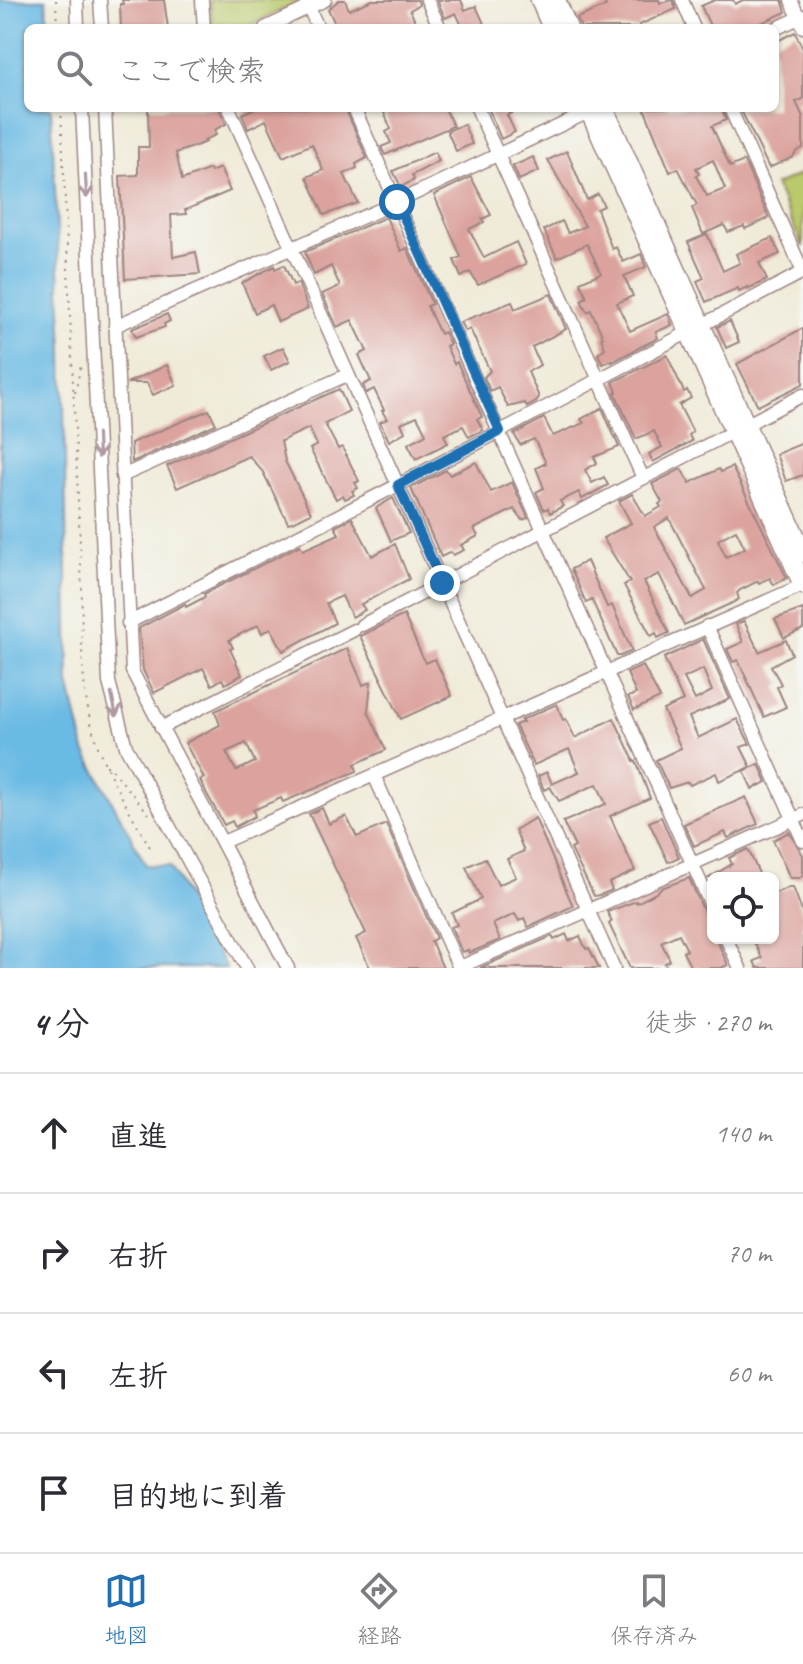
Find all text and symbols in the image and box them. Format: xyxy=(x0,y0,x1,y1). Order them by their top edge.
search box xyxy=(24,24,779,112)
icon: search xyxy=(52,46,96,90)
text: ここで検索 xyxy=(116,52,266,90)
one-way arrow xyxy=(78,172,93,199)
route start xyxy=(379,184,415,220)
one-way arrow xyxy=(90,432,105,459)
route end xyxy=(424,565,460,601)
one-way arrow xyxy=(107,691,122,717)
map controls xyxy=(707,872,779,944)
button: locate xyxy=(707,872,779,944)
text: 4 分 xyxy=(32,1002,90,1045)
text: 徒歩 · 270 m xyxy=(646,1006,771,1039)
icon: ahead xyxy=(32,1111,76,1155)
text: 直進 xyxy=(108,1117,168,1155)
text: 140 m xyxy=(715,1117,771,1150)
icon: right xyxy=(32,1231,76,1275)
text: 右折 xyxy=(108,1237,168,1275)
text: 70 m xyxy=(727,1237,771,1270)
icon: left xyxy=(32,1351,76,1395)
text: 左折 xyxy=(108,1357,168,1395)
text: 60 m xyxy=(727,1357,771,1390)
icon: arrive xyxy=(32,1471,76,1515)
text: 目的地に到着 xyxy=(108,1477,288,1515)
tab: 地図 xyxy=(104,1569,149,1650)
tab: 経路 xyxy=(357,1569,402,1650)
tab: 保存済み xyxy=(610,1569,699,1650)

